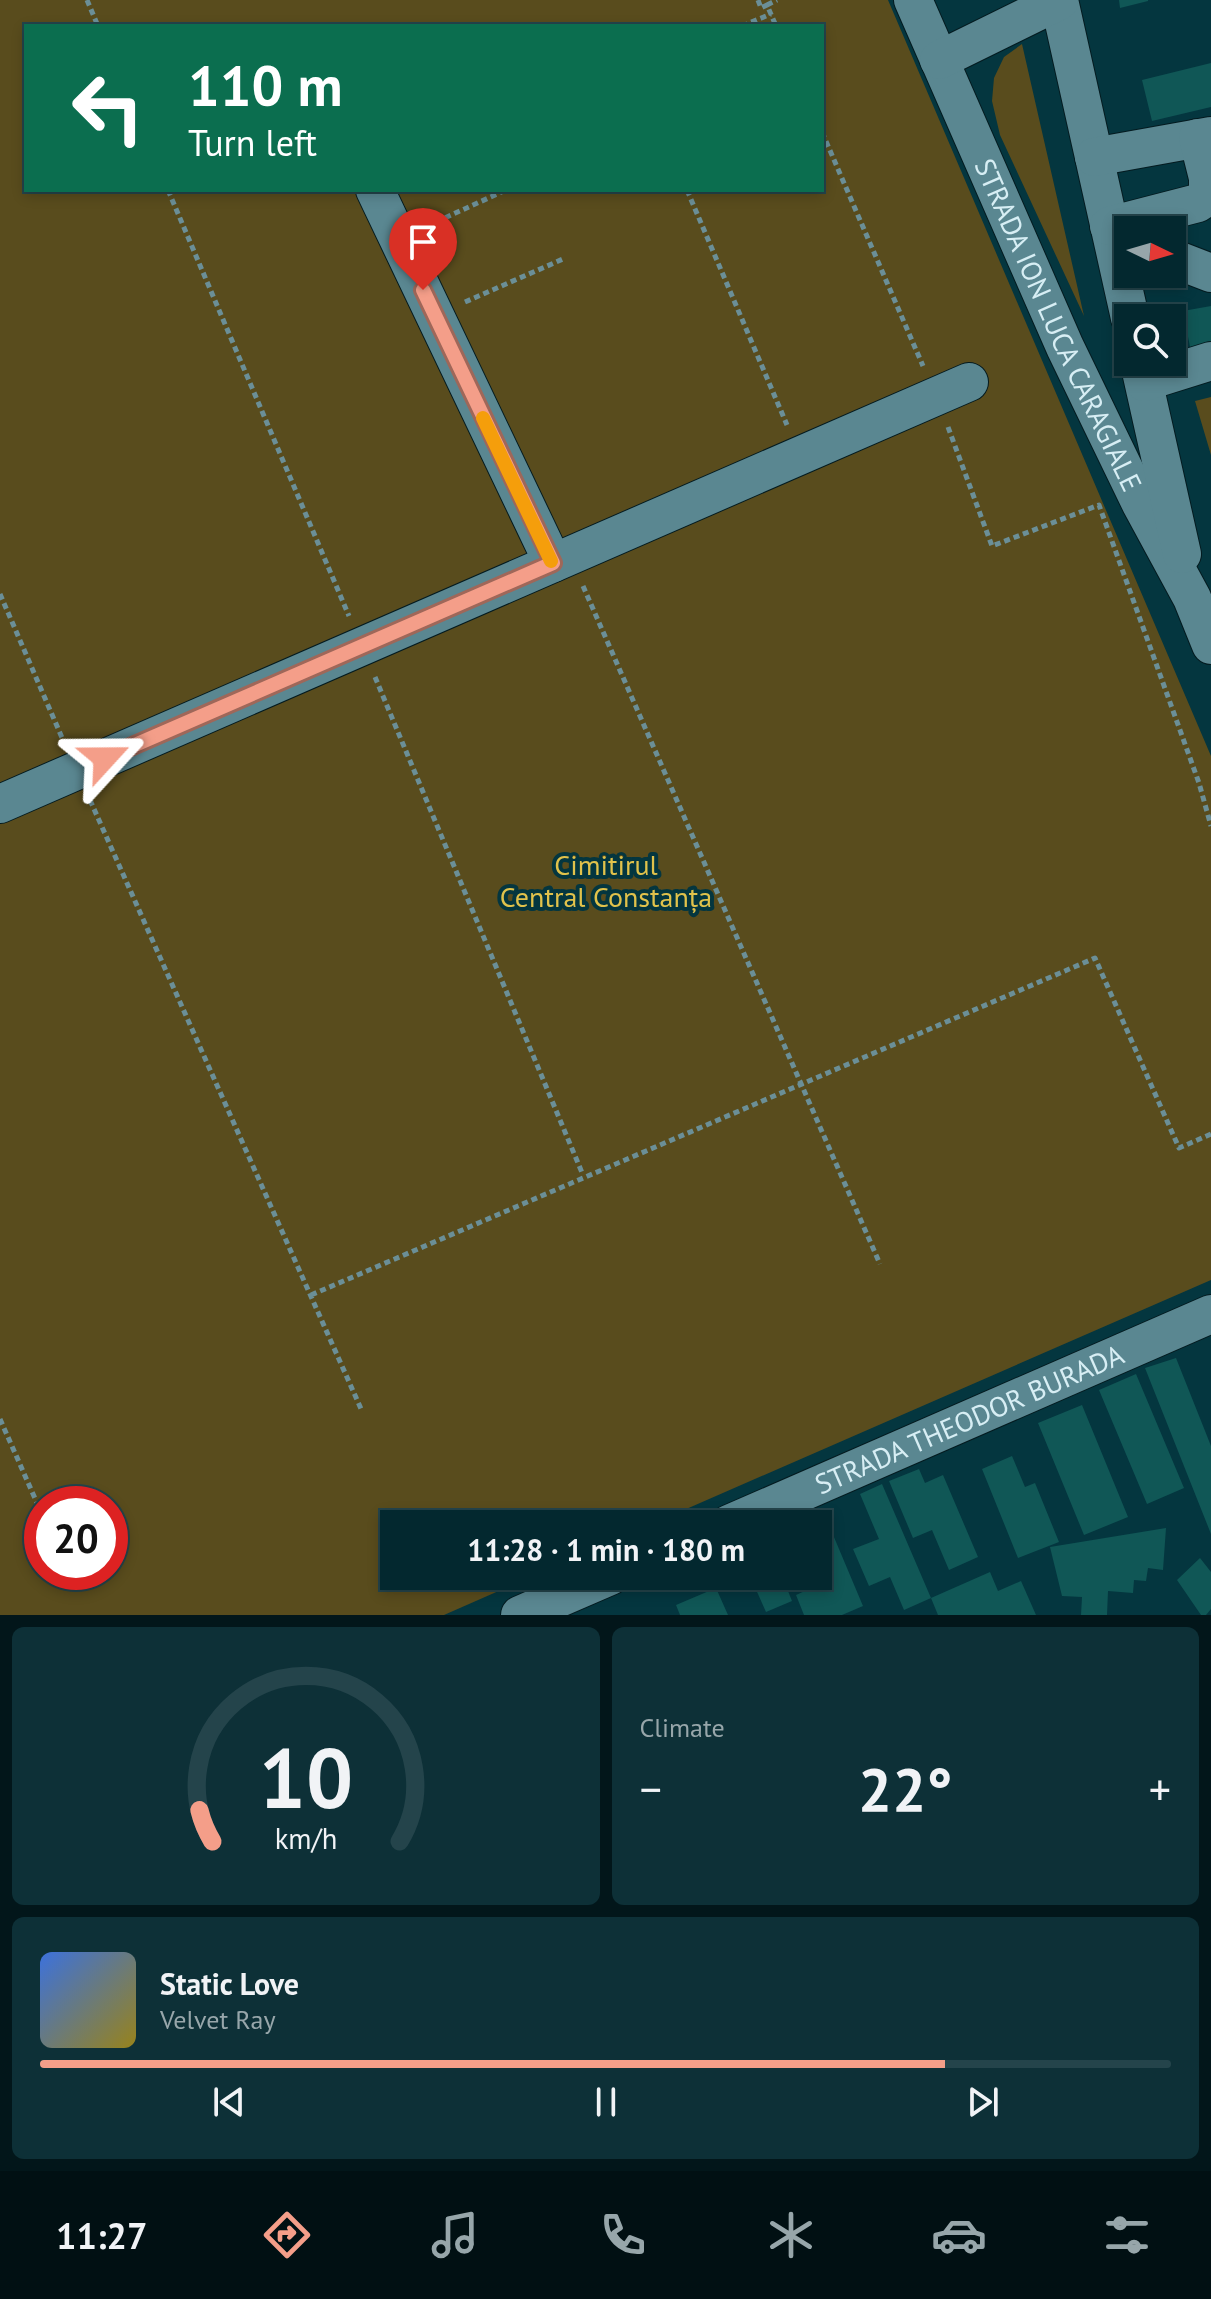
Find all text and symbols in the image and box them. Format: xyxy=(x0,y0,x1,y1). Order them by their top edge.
text: 110 m xyxy=(188,49,343,121)
icon: left xyxy=(56,56,160,160)
text: Turn left xyxy=(188,119,317,166)
street label: STRADA ION LUCA CARAGIALE xyxy=(967,153,1151,497)
pin xyxy=(389,208,457,290)
north arrow xyxy=(1114,216,1186,288)
map controls xyxy=(1114,216,1186,376)
icon: arrive xyxy=(401,220,445,264)
button: search xyxy=(1114,304,1186,376)
position arrow xyxy=(63,716,147,800)
park label: Cimitirul Central Constanța xyxy=(500,846,712,915)
street label: STRADA THEODOR BURADA xyxy=(809,1335,1130,1502)
speed limit sign: 20 xyxy=(24,1486,128,1590)
text: 11:28 · 1 min · 180 m xyxy=(467,1530,745,1569)
text: Climate xyxy=(640,1711,725,1744)
text: 10 xyxy=(259,1723,353,1831)
text: 22° xyxy=(858,1750,952,1828)
text: − xyxy=(640,1760,662,1817)
text: + xyxy=(1149,1760,1171,1817)
text: km/h xyxy=(274,1820,337,1857)
text: Static Love xyxy=(160,1964,299,2003)
text: Velvet Ray xyxy=(160,2003,276,2036)
icon: previous xyxy=(207,2080,251,2124)
icon: pause xyxy=(584,2080,628,2124)
icon: next xyxy=(961,2080,1005,2124)
icon: directions xyxy=(259,2207,315,2263)
icon: music xyxy=(427,2207,483,2263)
icon: phone xyxy=(595,2207,651,2263)
icon: climate xyxy=(763,2207,819,2263)
icon: car xyxy=(931,2207,987,2263)
icon: filters xyxy=(1099,2207,1155,2263)
text: 11:27 xyxy=(56,2212,147,2259)

